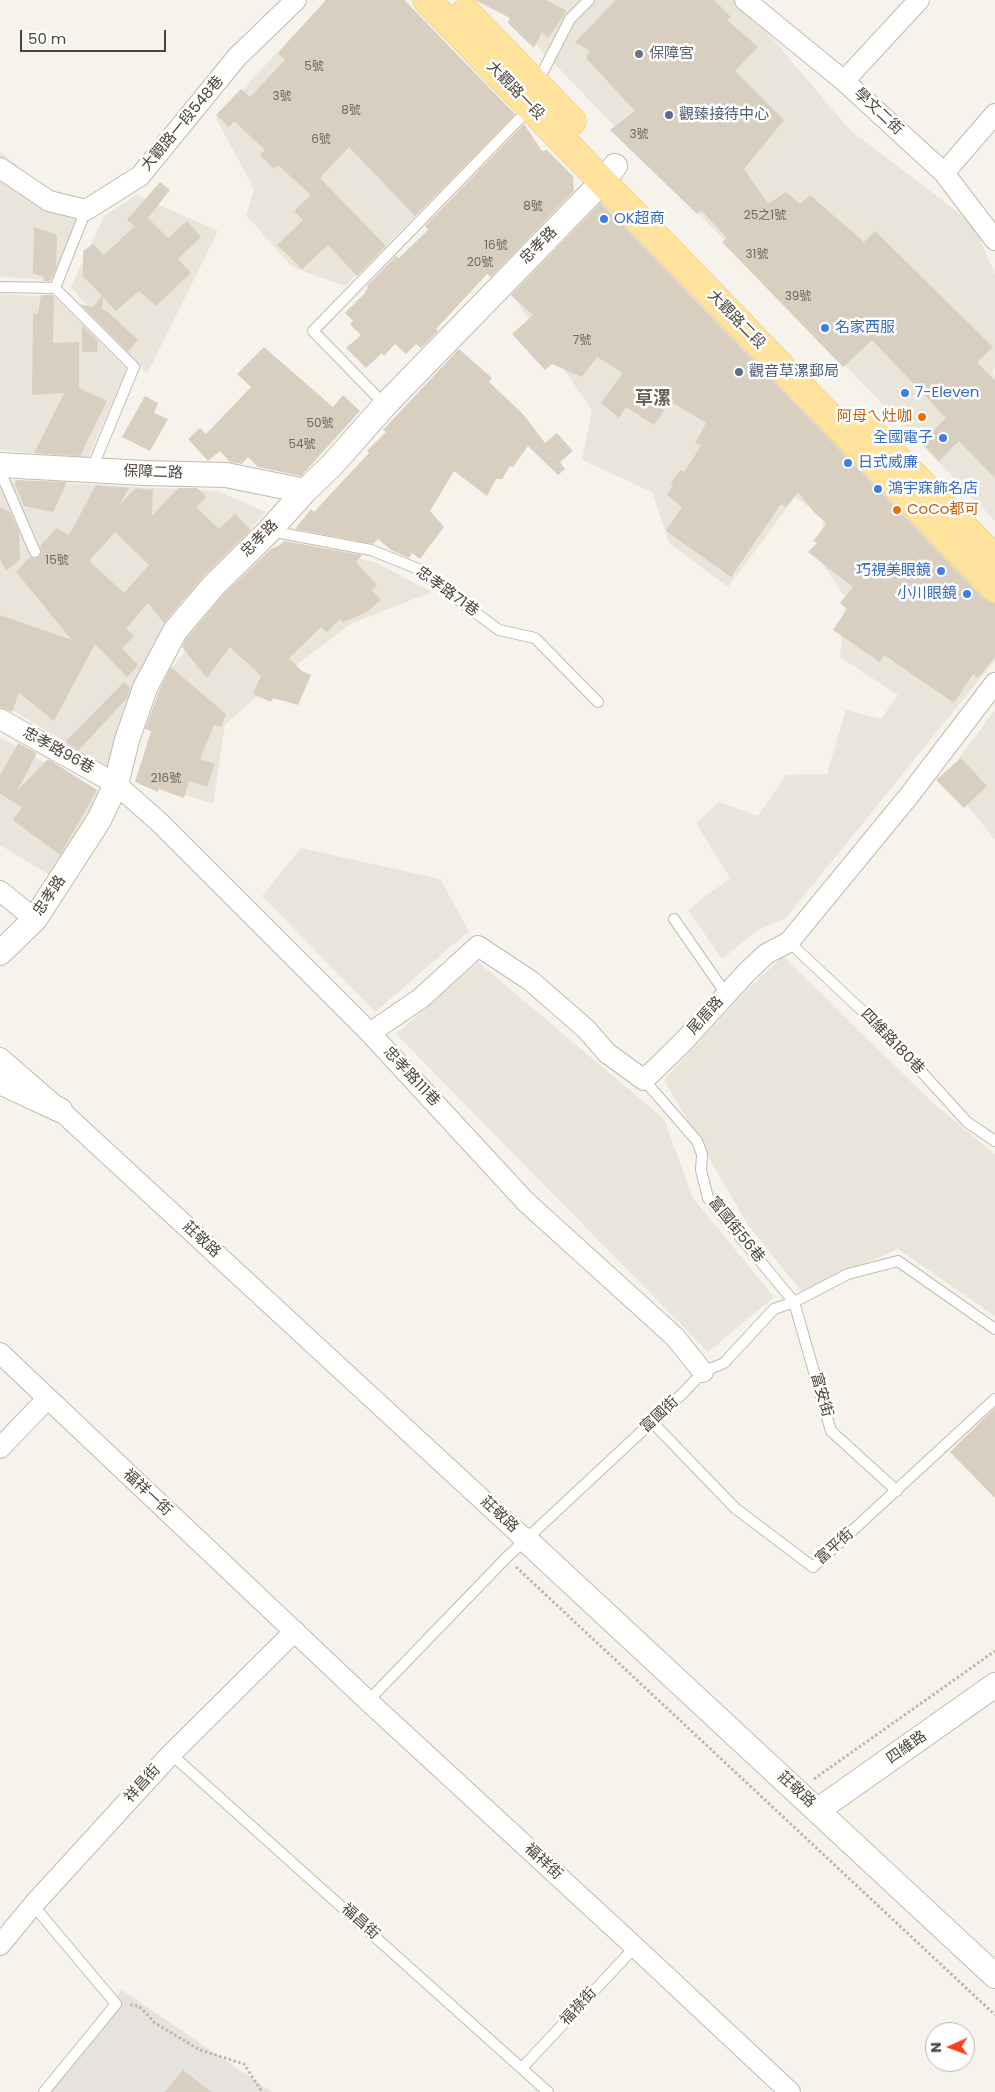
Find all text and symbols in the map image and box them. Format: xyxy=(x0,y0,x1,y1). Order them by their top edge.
scale bar xyxy=(22,20,169,52)
text: 50 m xyxy=(28,28,66,49)
place label: 保障宮 xyxy=(649,45,694,63)
marker: 保障宮 xyxy=(633,48,645,60)
street label: 大觀路一段 xyxy=(482,58,548,124)
house number: 5號 xyxy=(304,60,324,74)
street label: 大觀路一段548巷 xyxy=(138,73,228,175)
street label: 學文二街 xyxy=(850,85,906,139)
house number: 3號 xyxy=(272,90,292,104)
house number: 8號 xyxy=(341,104,361,118)
place label: 觀臻接待中心 xyxy=(679,106,769,124)
marker: 觀臻接待中心 xyxy=(663,109,675,121)
house number: 3號 xyxy=(629,128,649,142)
house number: 6號 xyxy=(311,133,331,147)
house number: 8號 xyxy=(523,200,543,214)
house number: 25之1號 xyxy=(744,209,786,223)
place label: OK超商 xyxy=(614,210,665,228)
marker: OK超商 xyxy=(598,213,610,225)
street label: 忠孝路 xyxy=(517,224,561,268)
house number: 16號 xyxy=(484,239,508,253)
house number: 31號 xyxy=(746,248,768,262)
house number: 20號 xyxy=(467,256,493,270)
street label: 大觀路二段 xyxy=(703,287,769,353)
house number: 39號 xyxy=(785,290,811,304)
place label: 名家西服 xyxy=(835,319,895,337)
marker: 名家西服 xyxy=(819,322,831,334)
house number: 7號 xyxy=(573,334,591,348)
place label: 觀音草漯郵局 xyxy=(749,363,839,381)
marker: 觀音草漯郵局 xyxy=(733,366,745,378)
place label: 7-Eleven xyxy=(915,384,979,402)
marker: 7-Eleven xyxy=(899,387,911,399)
district label: 草漯 xyxy=(635,388,671,410)
place label: 阿母ㄟ灶咖 xyxy=(837,408,912,426)
marker: 阿母ㄟ灶咖 xyxy=(916,411,928,423)
house number: 50號 xyxy=(306,417,334,431)
place label: 全國電子 xyxy=(873,429,933,447)
marker: 全國電子 xyxy=(937,432,949,444)
house number: 54號 xyxy=(288,438,316,452)
place label: 日式威廉 xyxy=(858,454,918,472)
marker: 日式威廉 xyxy=(842,457,854,469)
street label: 保障二路 xyxy=(123,463,183,483)
place label: 鴻宇寐飾名店 xyxy=(888,480,978,498)
marker: 鴻宇寐飾名店 xyxy=(872,483,884,495)
place label: CoCo都可 xyxy=(907,501,979,519)
marker: CoCo都可 xyxy=(891,504,903,516)
street label: 忠孝路 xyxy=(238,517,282,561)
house number: 15號 xyxy=(45,554,69,568)
place label: 巧視美眼鏡 xyxy=(856,562,931,580)
street label: 忠孝路71巷 xyxy=(412,563,482,621)
marker: 巧視美眼鏡 xyxy=(935,565,947,577)
place label: 小川眼鏡 xyxy=(897,585,957,603)
marker: 小川眼鏡 xyxy=(961,588,973,600)
street label: 忠孝路96巷 xyxy=(19,724,97,778)
house number: 216號 xyxy=(151,772,181,786)
street label: 忠孝路 xyxy=(30,872,70,920)
street label: 尾厝路 xyxy=(684,993,728,1039)
street label: 四維路180巷 xyxy=(856,1006,928,1078)
street label: 忠孝路111巷 xyxy=(379,1044,443,1110)
street label: 富國街56巷 xyxy=(704,1194,768,1266)
street label: 莊敬路 xyxy=(178,1218,224,1262)
street label: 富安街 xyxy=(806,1371,836,1419)
street label: 富國街 xyxy=(637,1393,683,1437)
street label: 福祥一街 xyxy=(119,1466,175,1520)
street label: 莊敬路 xyxy=(476,1493,522,1537)
street label: 富平街 xyxy=(812,1525,858,1569)
street label: 四維路 xyxy=(883,1728,931,1768)
street label: 祥昌街 xyxy=(121,1761,165,1807)
street label: 莊敬路 xyxy=(773,1768,819,1812)
street label: 福祥街 xyxy=(520,1840,566,1884)
street label: 福昌街 xyxy=(337,1900,383,1944)
street label: 福祿街 xyxy=(557,1984,601,2030)
north arrow xyxy=(925,2022,975,2072)
text: N xyxy=(926,2042,946,2053)

